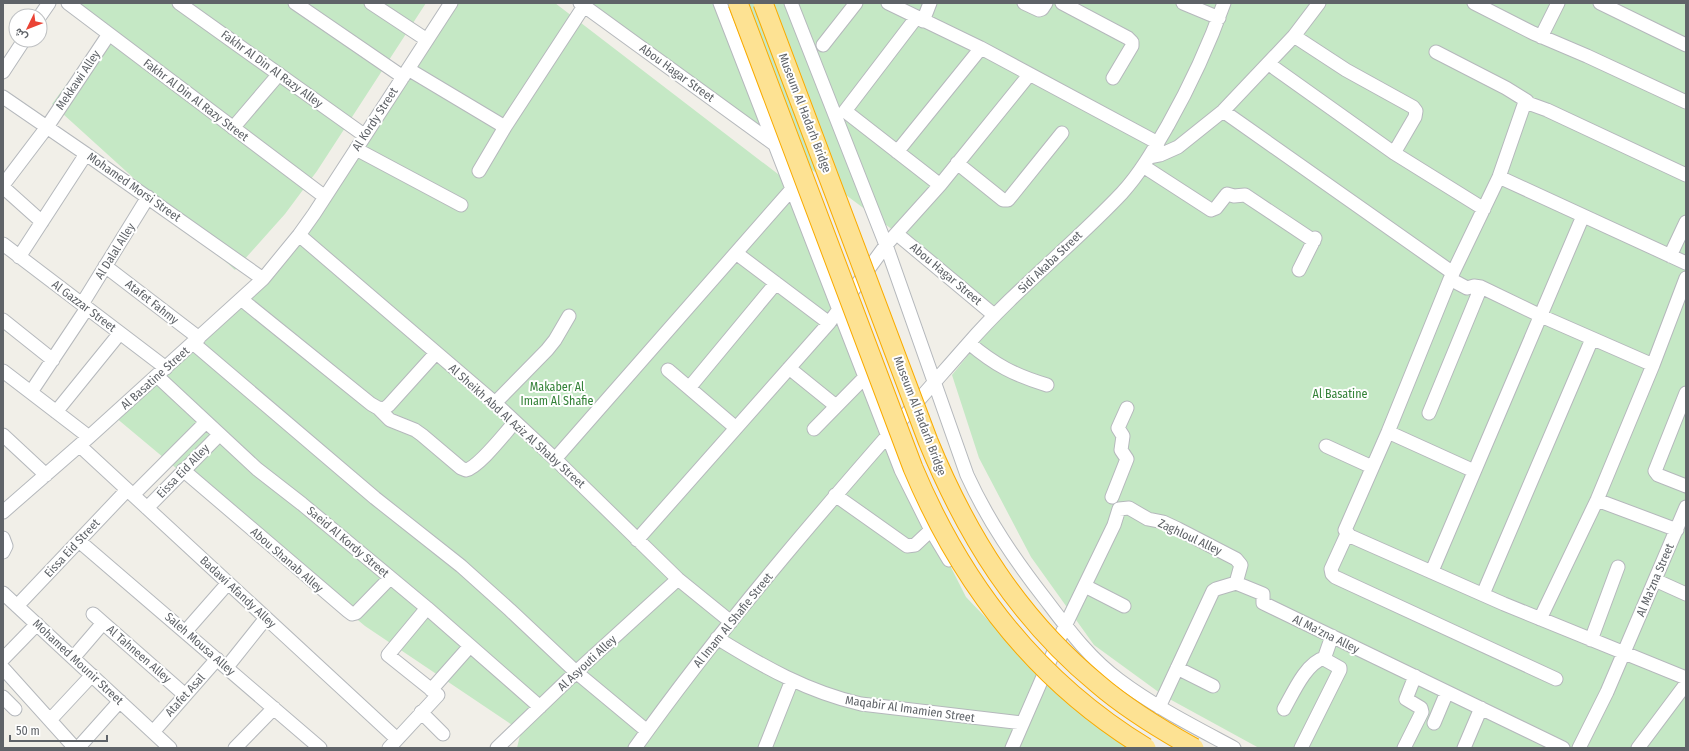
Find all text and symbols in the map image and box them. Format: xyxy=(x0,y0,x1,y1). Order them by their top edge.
north arrow xyxy=(8,8,48,48)
text: ش xyxy=(12,25,30,44)
street label: Fakhr Al Din Al Razy Alley xyxy=(218,27,326,111)
street label: Abou Hagar Street xyxy=(637,41,717,105)
street label: Mekkawi Alley xyxy=(53,47,103,112)
street label: Museum Al Hadarh Bridge xyxy=(776,51,834,175)
street label: Fakhr Al Din Al Razy Street xyxy=(141,56,251,144)
street label: Al Kordy Street xyxy=(349,85,401,153)
street label: Mohamed Morsi Street xyxy=(85,149,183,225)
street label: Al Dalal Alley xyxy=(92,220,138,282)
street label: Sidi Akaba Street xyxy=(1015,228,1085,296)
street label: Abou Hagar Street xyxy=(907,240,985,308)
street label: Al Gazzar Street xyxy=(49,277,119,335)
street label: Atafet Fahmy xyxy=(123,277,182,327)
street label: Al Basatine Street xyxy=(118,344,192,412)
street label: Museum Al Hadarh Bridge xyxy=(891,354,949,478)
street label: Al Sheikh Abd Al Aziz Al Shaby Street xyxy=(446,361,588,491)
park label: Makaber Al Imam Al Shafie xyxy=(521,380,594,408)
park label: Al Basatine xyxy=(1313,387,1367,401)
street label: Eissa Eid Alley xyxy=(154,441,212,501)
street label: Saeid Al Kordy Street xyxy=(304,504,392,580)
street label: Eissa Eid Street xyxy=(41,516,103,580)
street label: Zaghloul Alley xyxy=(1156,516,1225,558)
street label: Abou Shanab Alley xyxy=(248,525,327,596)
street label: Al Ma'zna Street xyxy=(1633,541,1677,619)
street label: Badawi Afandy Alley xyxy=(197,553,279,631)
street label: Al Imam Al Shafie Street xyxy=(691,570,775,670)
street label: Saleh Mousa Alley xyxy=(162,610,239,679)
street label: Al Ma'zna Alley xyxy=(1290,612,1362,656)
street label: Mohamed Mounir Street xyxy=(30,616,126,708)
street label: Al Tahneen Alley xyxy=(104,622,174,686)
street label: Al Asyouti Alley xyxy=(555,632,620,694)
street label: Atafet Asal xyxy=(162,671,208,719)
street label: Maqabir Al Imamien Street xyxy=(844,693,976,725)
scale bar xyxy=(10,717,107,743)
text: 50 m xyxy=(16,724,40,738)

